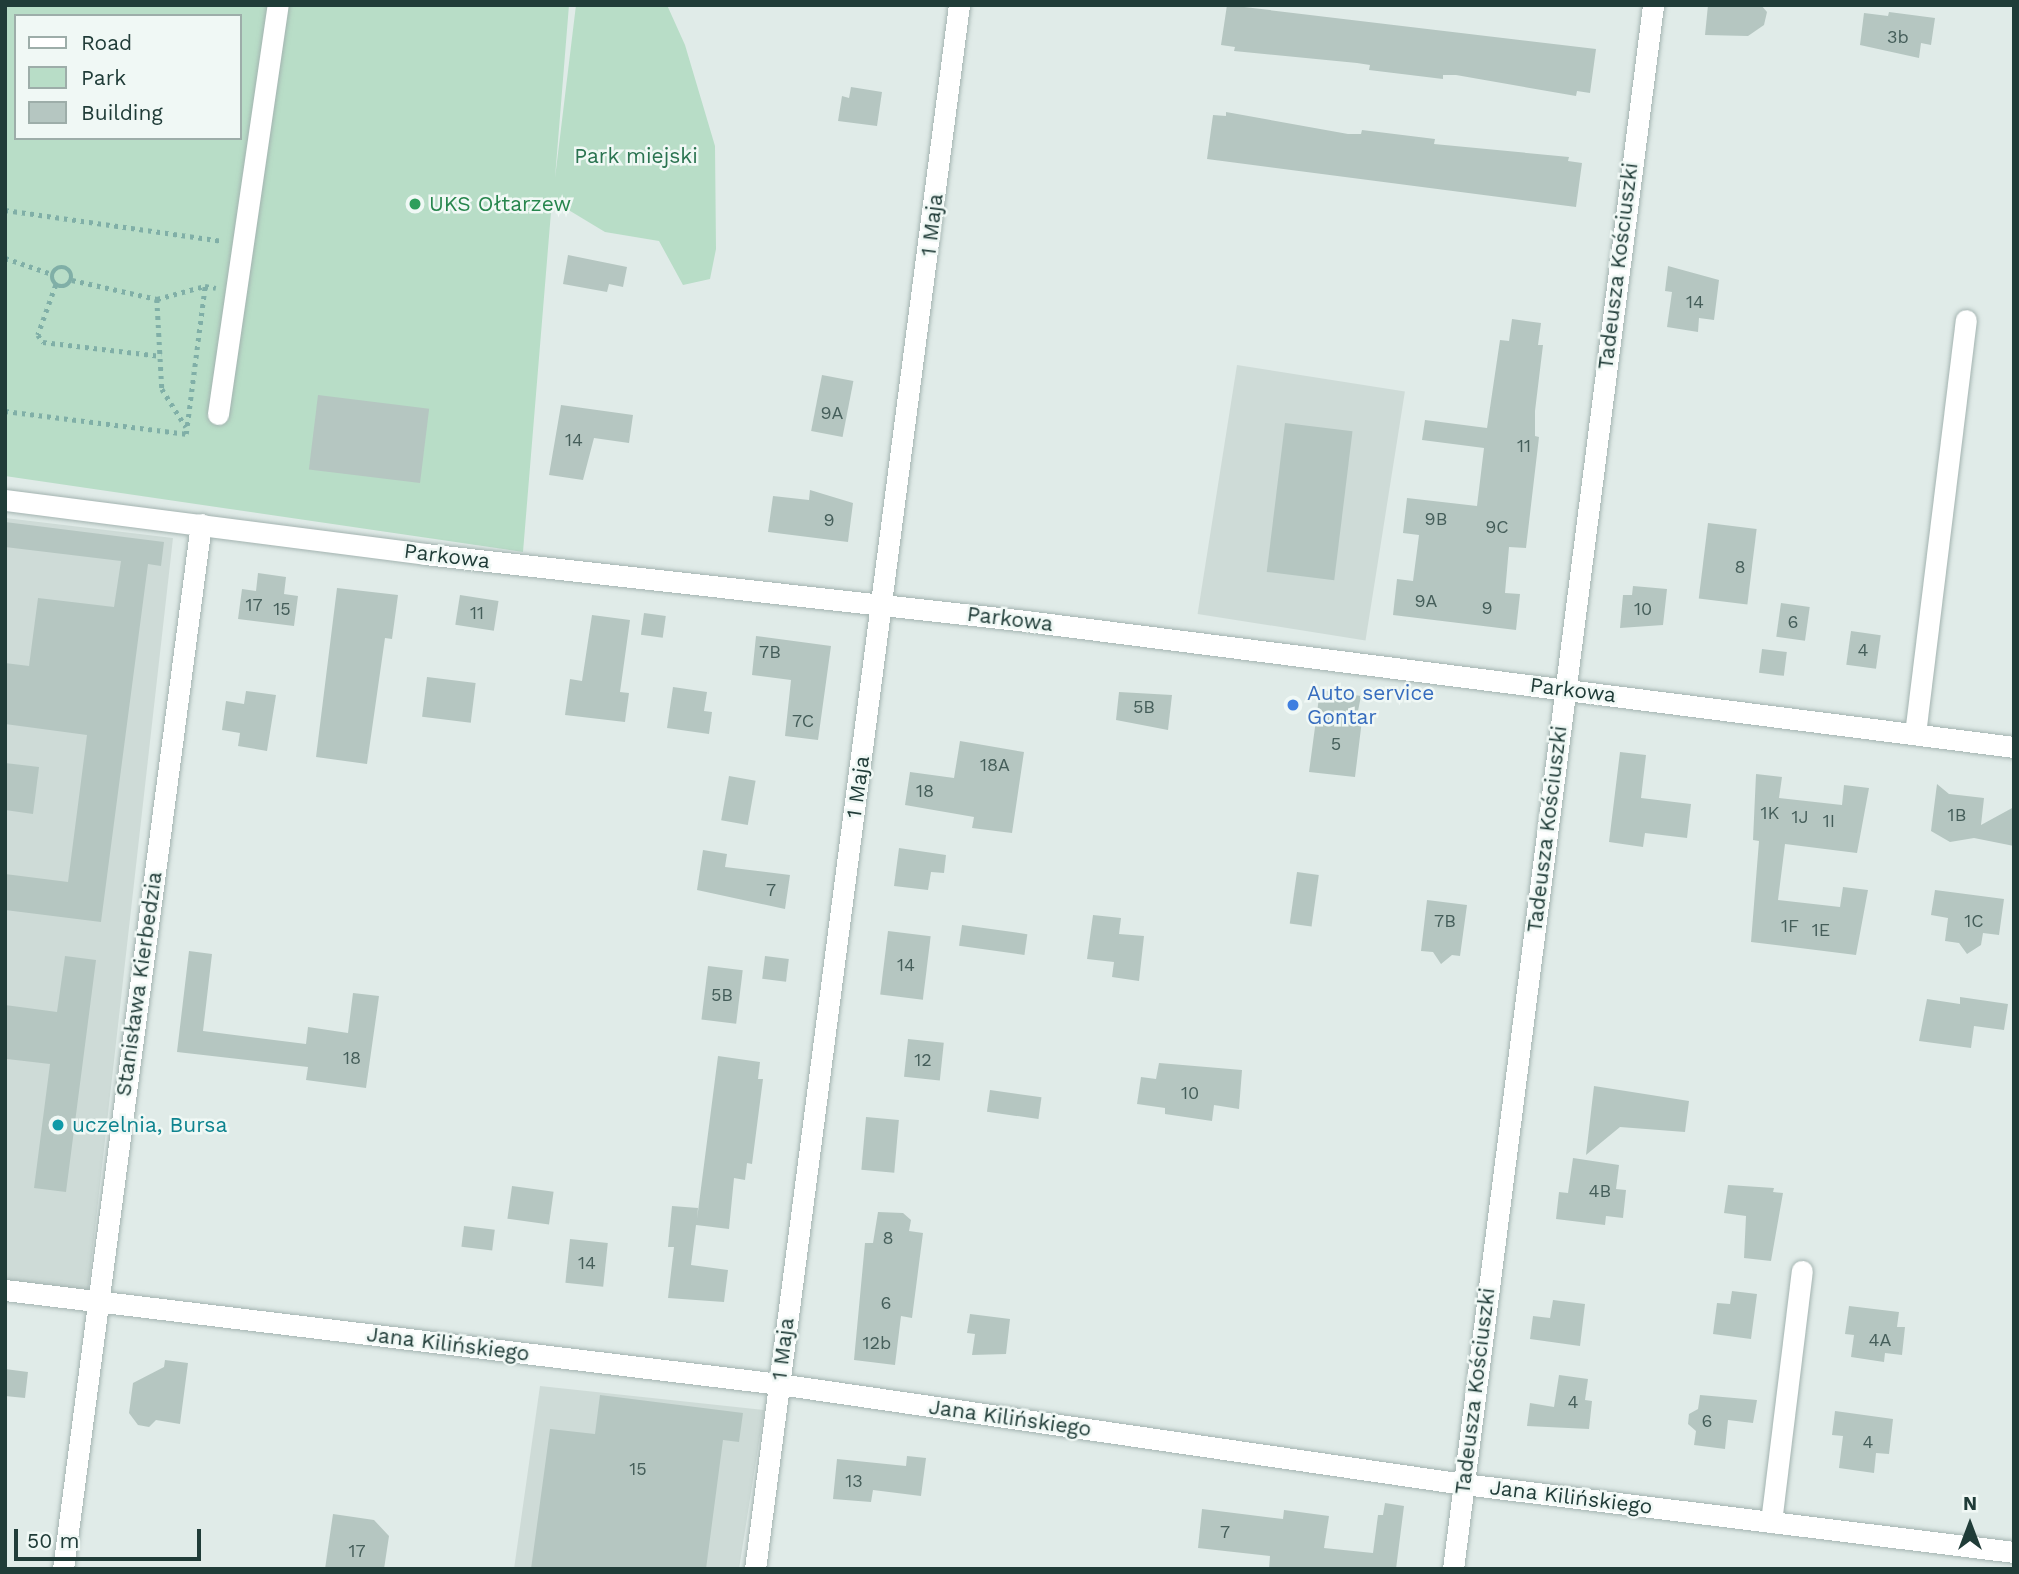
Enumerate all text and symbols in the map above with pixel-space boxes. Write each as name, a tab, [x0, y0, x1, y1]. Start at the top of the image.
legend	[14, 14, 242, 140]
house number: 3b	[1887, 26, 1909, 48]
text: Road	[81, 30, 132, 55]
text: Park	[81, 65, 126, 90]
text: Building	[81, 100, 163, 125]
park label: Park miejski	[574, 143, 698, 169]
street label: Tadeusza Kościuszki	[1593, 161, 1643, 371]
place label: UKS Ołtarzew	[429, 191, 571, 217]
street label: 1 Maja	[916, 192, 948, 258]
marker: UKS Ołtarzew	[407, 196, 423, 212]
house number: 14	[1686, 291, 1704, 313]
house number: 9A	[821, 402, 843, 424]
house number: 14	[565, 429, 583, 451]
house number: 11	[1517, 435, 1531, 457]
house number: 9B	[1425, 508, 1447, 530]
house number: 9	[823, 509, 835, 531]
house number: 9C	[1485, 516, 1509, 538]
street label: Parkowa	[403, 538, 491, 574]
house number: 8	[1734, 556, 1746, 578]
house number: 9A	[1415, 590, 1437, 612]
house number: 17	[245, 594, 263, 616]
house number: 9	[1481, 597, 1493, 619]
house number: 15	[273, 598, 291, 620]
house number: 10	[1634, 598, 1652, 620]
street label: Parkowa	[966, 601, 1054, 637]
house number: 11	[470, 602, 484, 624]
house number: 6	[1788, 611, 1798, 633]
house number: 4	[1858, 639, 1868, 661]
house number: 7B	[759, 641, 781, 663]
street label: Parkowa	[1529, 672, 1617, 708]
place label: Auto service Gontar	[1307, 680, 1434, 730]
house number: 5B	[1133, 696, 1155, 718]
marker: Auto service Gontar	[1285, 697, 1301, 713]
house number: 7C	[792, 710, 814, 732]
street label: Tadeusza Kościuszki	[1522, 724, 1572, 934]
house number: 5	[1331, 733, 1341, 755]
street label: 1 Maja	[841, 754, 875, 820]
house number: 18A	[980, 754, 1010, 776]
house number: 18	[916, 780, 934, 802]
house number: 1K	[1761, 802, 1779, 824]
house number: 1B	[1948, 804, 1966, 826]
house number: 1J	[1791, 806, 1809, 828]
house number: 1I	[1823, 810, 1835, 832]
street label: Stanisława Kierbedzia	[111, 870, 167, 1098]
house number: 7	[766, 879, 776, 901]
house number: 7B	[1434, 910, 1456, 932]
house number: 1C	[1964, 910, 1984, 932]
house number: 1F	[1781, 915, 1799, 937]
house number: 1E	[1812, 919, 1830, 941]
house number: 14	[897, 954, 915, 976]
house number: 5B	[711, 984, 733, 1006]
house number: 18	[343, 1047, 361, 1069]
house number: 12	[914, 1049, 932, 1071]
house number: 10	[1181, 1082, 1199, 1104]
place label: uczelnia, Bursa	[72, 1112, 227, 1138]
marker: uczelnia, Bursa	[50, 1117, 66, 1133]
house number: 4B	[1589, 1180, 1611, 1202]
house number: 8	[882, 1227, 894, 1249]
house number: 14	[578, 1252, 596, 1274]
street label: Tadeusza Kościuszki	[1450, 1286, 1500, 1496]
house number: 6	[881, 1292, 891, 1314]
street label: 1 Maja	[767, 1316, 799, 1382]
street label: Jana Kilińskiego	[365, 1321, 531, 1367]
house number: 4A	[1869, 1329, 1891, 1351]
house number: 12b	[863, 1332, 891, 1354]
house number: 4	[1568, 1391, 1578, 1413]
street label: Jana Kilińskiego	[927, 1394, 1093, 1442]
house number: 6	[1702, 1410, 1712, 1432]
house number: 4	[1863, 1431, 1873, 1453]
house number: 15	[629, 1458, 647, 1480]
house number: 13	[845, 1470, 863, 1492]
street label: Jana Kilińskiego	[1488, 1474, 1654, 1520]
north arrow	[1935, 1490, 2005, 1560]
text: N	[1963, 1492, 1977, 1515]
scale bar	[18, 1514, 205, 1558]
house number: 7	[1220, 1521, 1230, 1543]
text: 50 m	[27, 1528, 79, 1553]
house number: 17	[348, 1540, 366, 1562]

